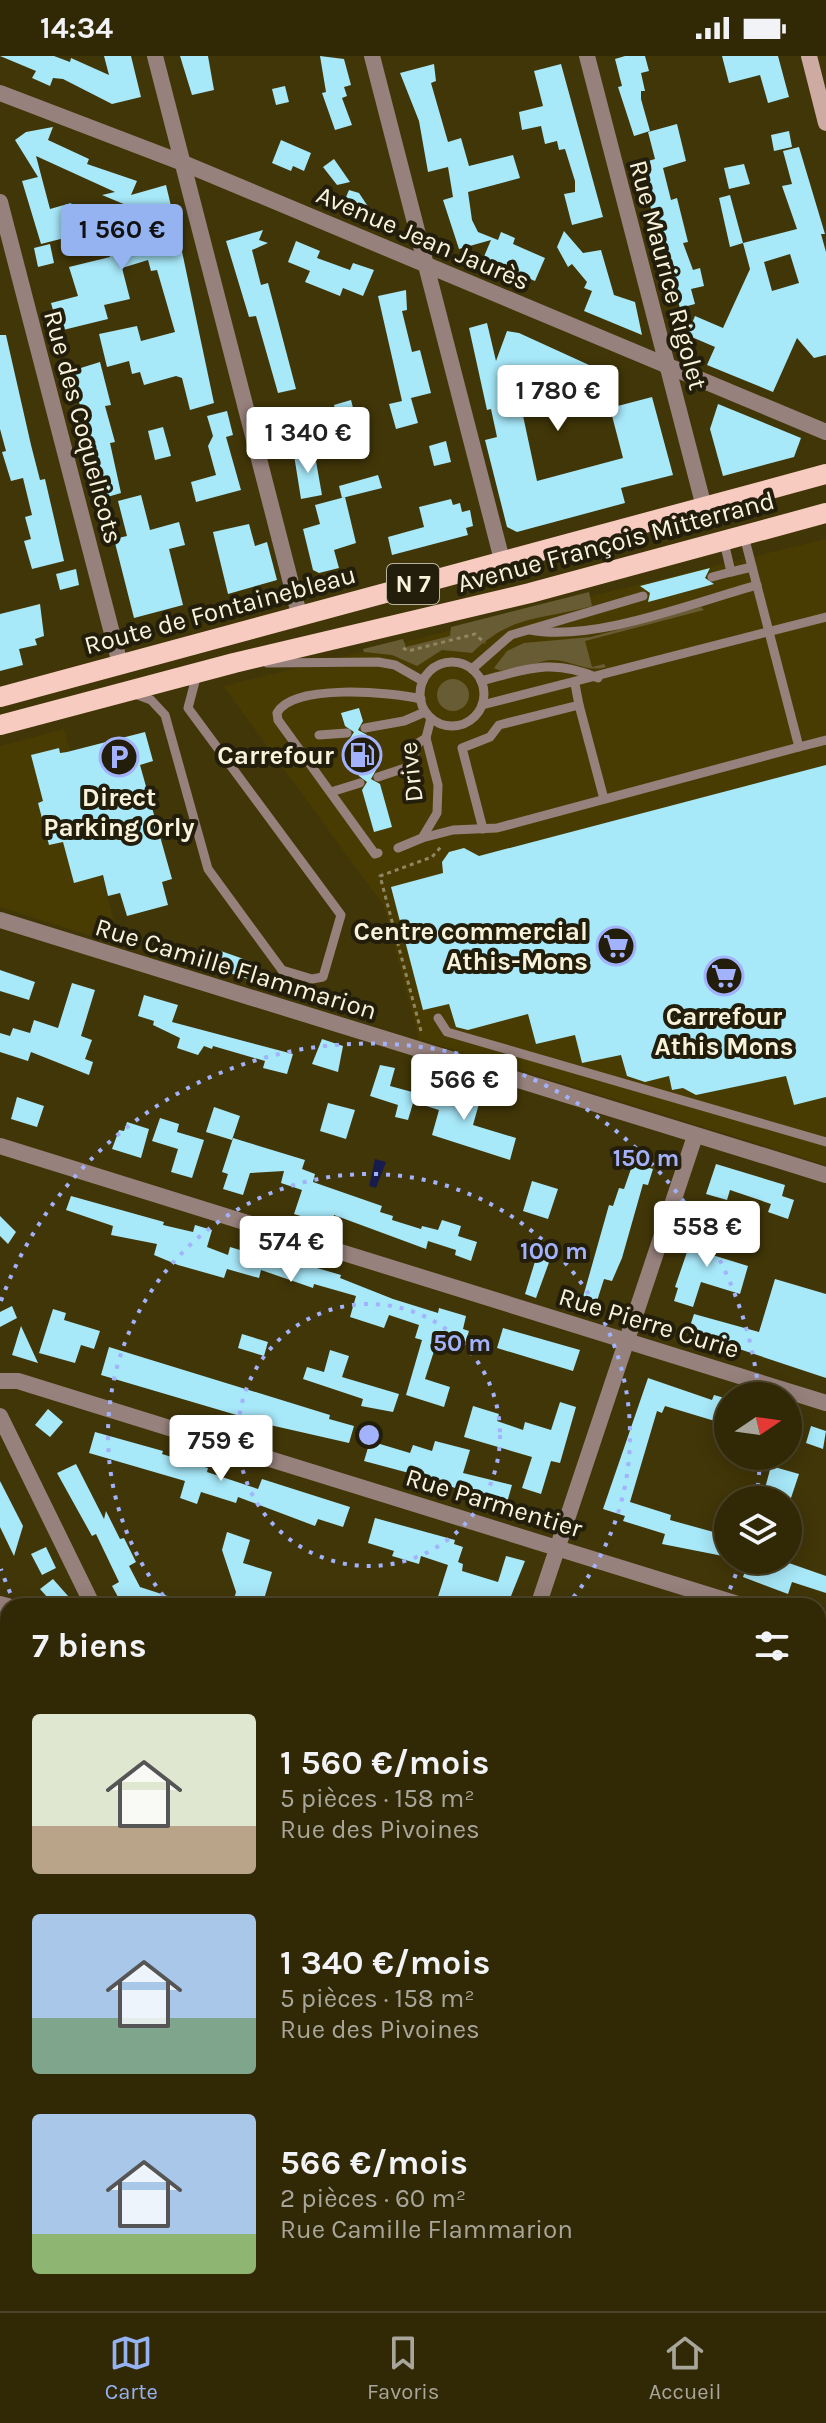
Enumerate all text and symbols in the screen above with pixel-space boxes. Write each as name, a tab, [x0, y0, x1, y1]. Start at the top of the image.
text: 14:34	[40, 10, 113, 46]
street label: Rue Maurice Rigolet	[622, 157, 714, 393]
street label: Avenue Jean Jaurès	[312, 179, 534, 297]
pin: 1 560 €	[48, 204, 196, 272]
text: 1 560 €	[79, 214, 165, 245]
street label: Rue des Coquelicots	[37, 307, 129, 547]
pin: 1 780 €	[484, 365, 632, 433]
text: 1 780 €	[515, 375, 601, 406]
pin: 1 340 €	[234, 407, 382, 475]
text: 1 340 €	[265, 417, 351, 448]
street label: Avenue François Mitterrand	[454, 485, 778, 599]
street label: Route de Fontainebleau	[81, 559, 359, 661]
road number: N 7	[387, 564, 439, 604]
fuel station icon: Carrefour	[341, 734, 383, 776]
parking icon: Direct Parking Orly	[98, 736, 140, 778]
place label: Carrefour	[217, 740, 335, 771]
street label: Drive	[392, 740, 430, 804]
place label: Direct Parking Orly	[43, 782, 195, 843]
street label: Rue Camille Flammarion	[91, 911, 381, 1027]
place label: Centre commercial Athis-Mons	[353, 916, 588, 977]
supermarket icon: Centre commercial Athis-Mons	[595, 925, 637, 967]
supermarket icon: Carrefour Athis Mons	[703, 955, 745, 997]
place label: Carrefour Athis Mons	[655, 1001, 793, 1062]
pin: 566 €	[408, 1054, 520, 1122]
text: 566 €	[429, 1064, 499, 1095]
text: 150 m	[613, 1144, 679, 1172]
pin: 558 €	[651, 1201, 763, 1269]
text: 558 €	[672, 1211, 742, 1242]
pin: 574 €	[235, 1216, 347, 1284]
text: 574 €	[258, 1226, 324, 1257]
text: 100 m	[520, 1237, 588, 1265]
street label: Rue Pierre Curie	[555, 1281, 743, 1365]
text: 50 m	[433, 1329, 491, 1357]
north arrow	[714, 1382, 802, 1470]
map controls	[714, 1382, 802, 1574]
pin: 759 €	[165, 1415, 277, 1483]
centre of rings	[355, 1421, 383, 1449]
text: 759 €	[188, 1425, 254, 1456]
street label: Rue Parmentier	[402, 1461, 587, 1545]
button: layers	[714, 1486, 802, 1574]
icon: filters	[750, 1624, 794, 1668]
text: 7 biens	[32, 1626, 147, 1666]
text: 1 560 €/mois	[280, 1743, 489, 1783]
icon: home	[96, 1746, 192, 1842]
text: 5 pièces · 158 m²	[280, 1783, 475, 1814]
text: Rue des Pivoines	[280, 1814, 480, 1845]
text: 1 340 €/mois	[280, 1943, 490, 1983]
icon: home	[96, 1946, 192, 2042]
text: 5 pièces · 158 m²	[280, 1983, 475, 2014]
text: Rue des Pivoines	[280, 2014, 480, 2045]
text: 566 €/mois	[280, 2143, 468, 2183]
icon: home	[96, 2146, 192, 2242]
text: 2 pièces · 60 m²	[280, 2183, 466, 2214]
text: Rue Camille Flammarion	[280, 2214, 573, 2245]
tab: Carte	[105, 2331, 158, 2405]
tab: Favoris	[367, 2331, 439, 2405]
tab: Accueil	[649, 2331, 721, 2405]

